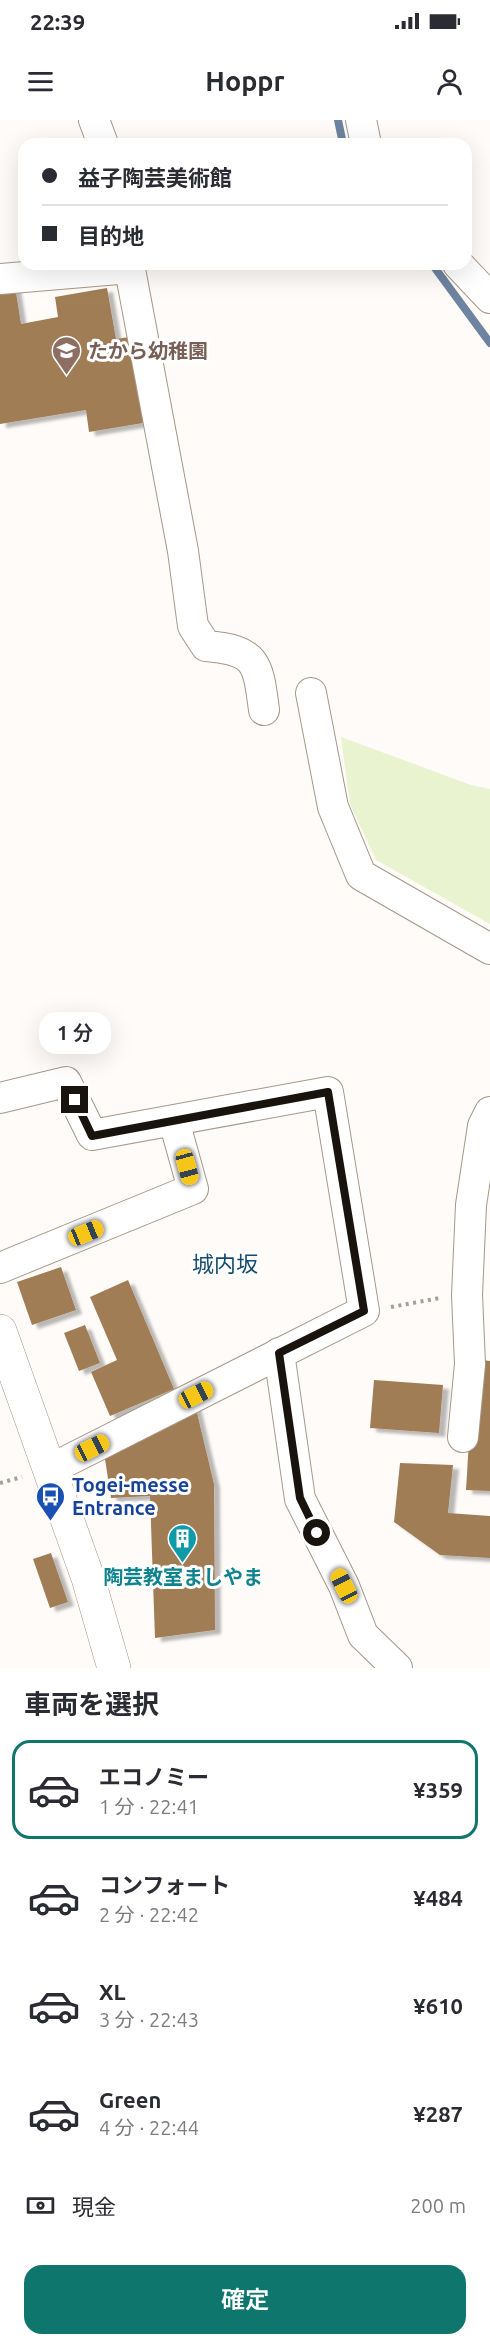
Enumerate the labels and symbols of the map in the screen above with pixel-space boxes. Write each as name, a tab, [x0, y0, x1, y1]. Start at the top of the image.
school or university icon: たから幼稚園	[51, 334, 83, 376]
place label: たから幼稚園	[88, 339, 208, 362]
callout: 1 分	[39, 1013, 111, 1055]
route end	[61, 1086, 88, 1113]
car	[174, 1147, 200, 1187]
car	[66, 1218, 106, 1248]
district label: 城内坂	[192, 1251, 258, 1276]
car	[176, 1379, 216, 1411]
car	[72, 1432, 112, 1464]
place label: Togei-messe Entrance	[72, 1473, 189, 1519]
bus stop icon: Togei-messe Entrance	[35, 1480, 67, 1522]
route start	[303, 1519, 330, 1546]
building icon: 陶芸教室ましやま	[167, 1522, 199, 1564]
place label: 陶芸教室ましやま	[103, 1565, 263, 1588]
car	[328, 1566, 360, 1606]

